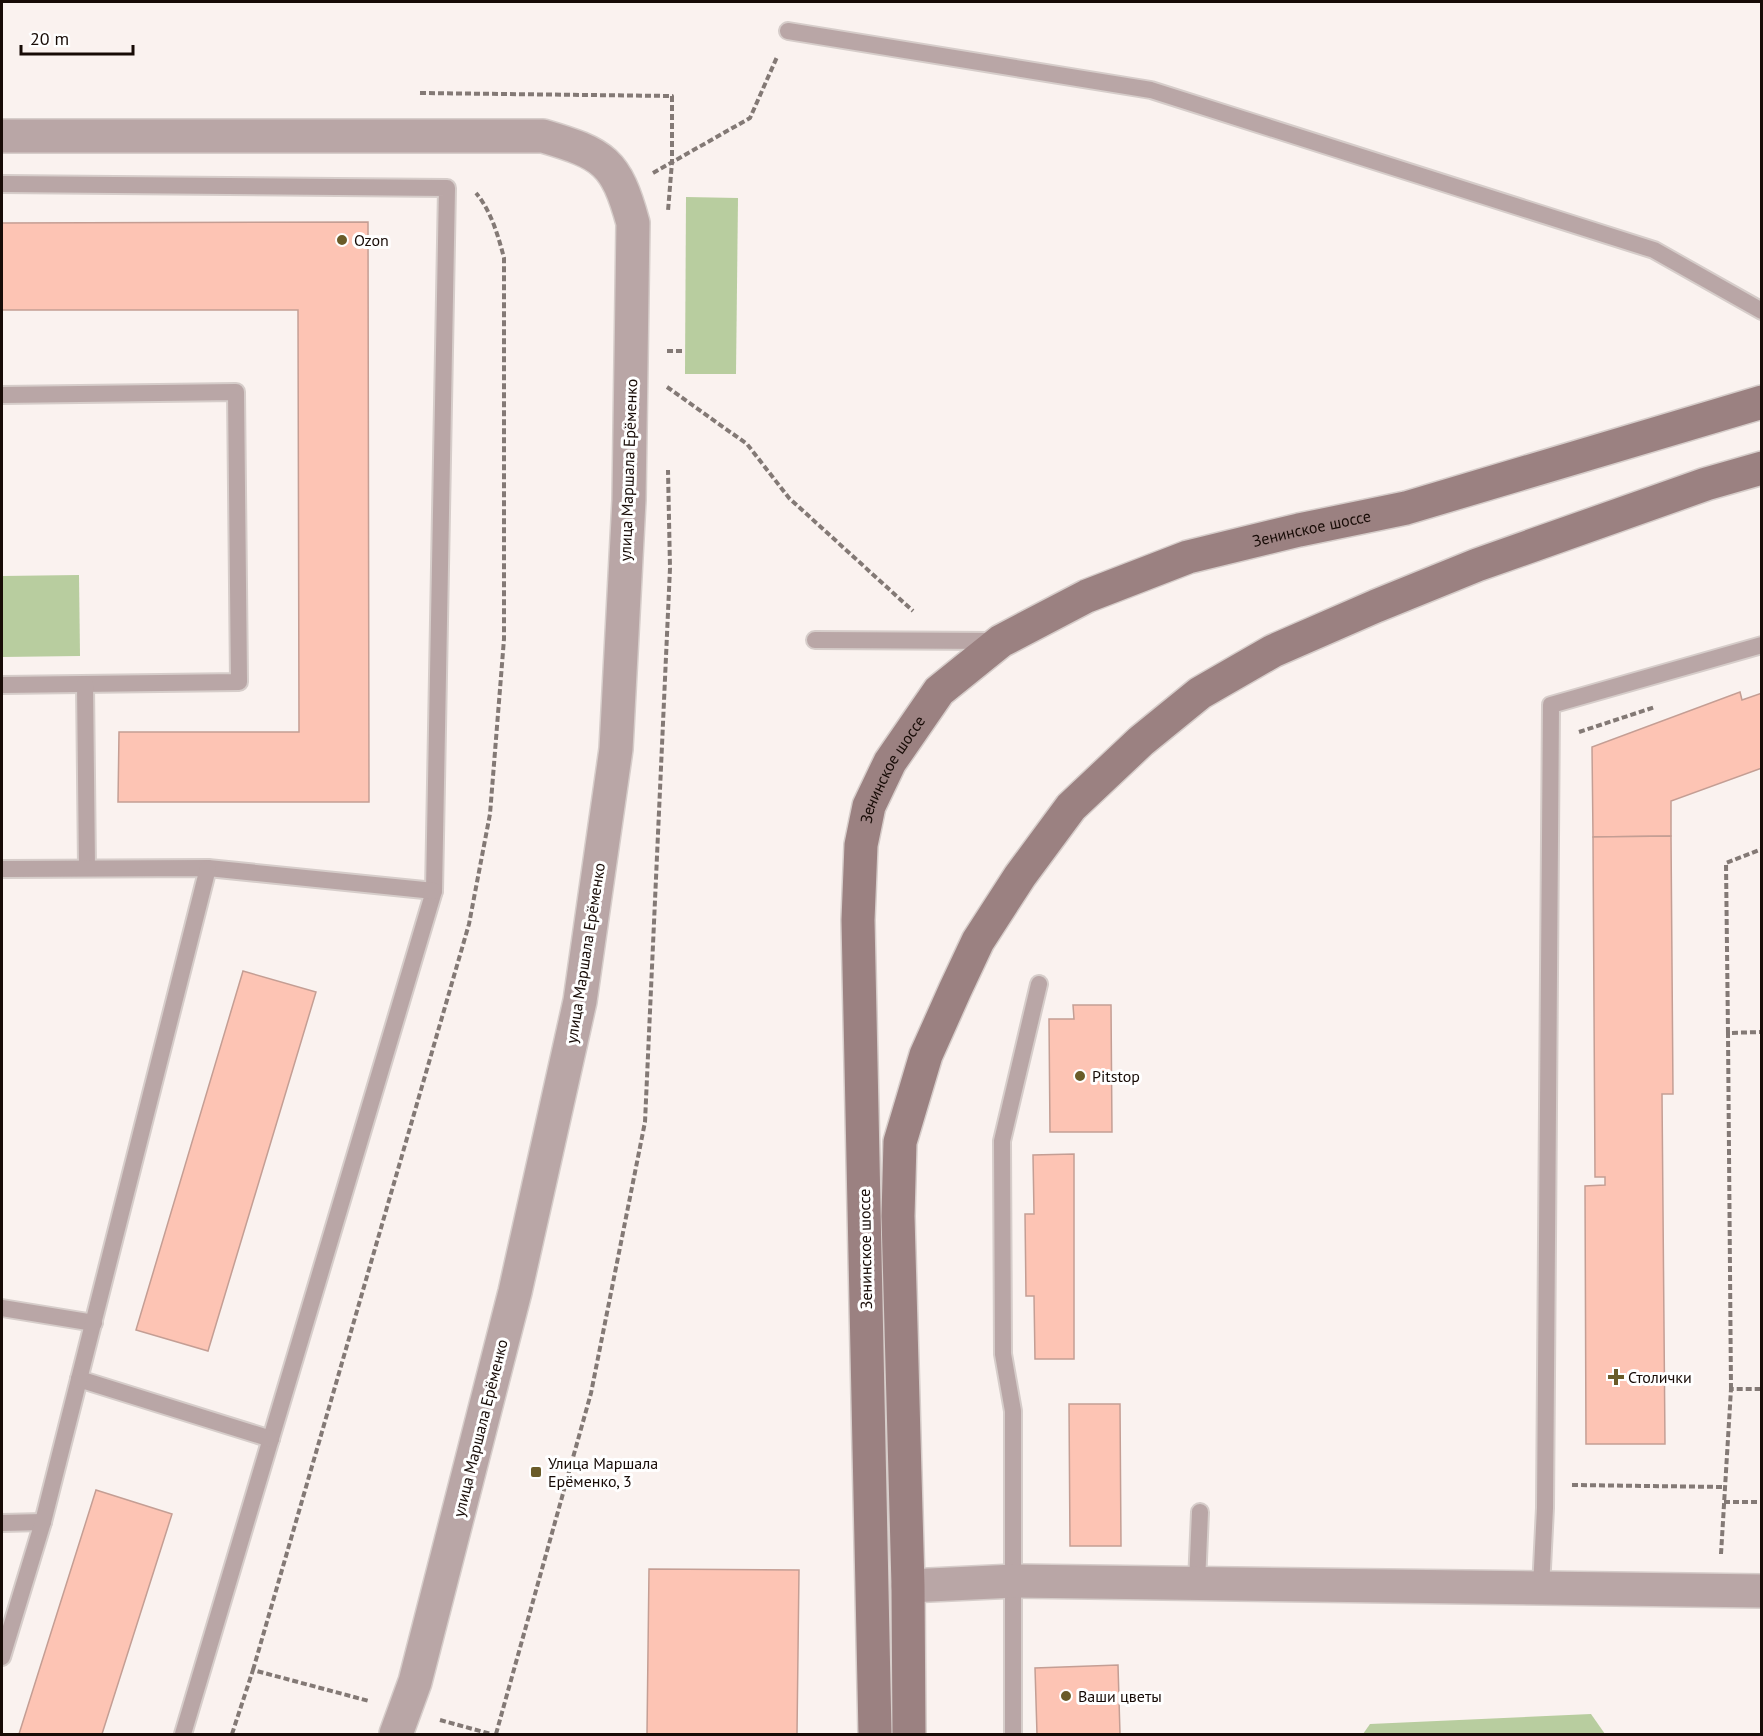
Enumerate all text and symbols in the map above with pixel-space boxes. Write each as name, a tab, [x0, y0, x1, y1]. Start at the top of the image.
scale bar	[21, 18, 134, 56]
text: 20 m	[30, 27, 69, 50]
place label: Ozon	[354, 230, 389, 250]
marker: Ozon	[335, 233, 349, 247]
street label: улица Маршала Ерёменко	[615, 378, 641, 562]
street label: Зенинское шоссе	[1250, 505, 1373, 551]
street label: Зенинское шоссе	[856, 711, 929, 825]
street label: улица Маршала Ерёменко	[561, 861, 609, 1045]
place label: Pitstop	[1092, 1066, 1140, 1086]
marker: Pitstop	[1073, 1069, 1087, 1083]
street label: Зенинское шоссе	[854, 1189, 876, 1309]
street label: улица Маршала Ерёменко	[448, 1337, 512, 1519]
place label: Столички	[1628, 1367, 1692, 1387]
marker: Столички	[1609, 1370, 1623, 1384]
place label: Улица Маршала Ерёменко, 3	[548, 1453, 658, 1491]
marker: Улица Маршала Ерёменко, 3	[529, 1465, 543, 1479]
place label: Ваши цветы	[1078, 1686, 1162, 1706]
marker: Ваши цветы	[1059, 1689, 1073, 1703]

